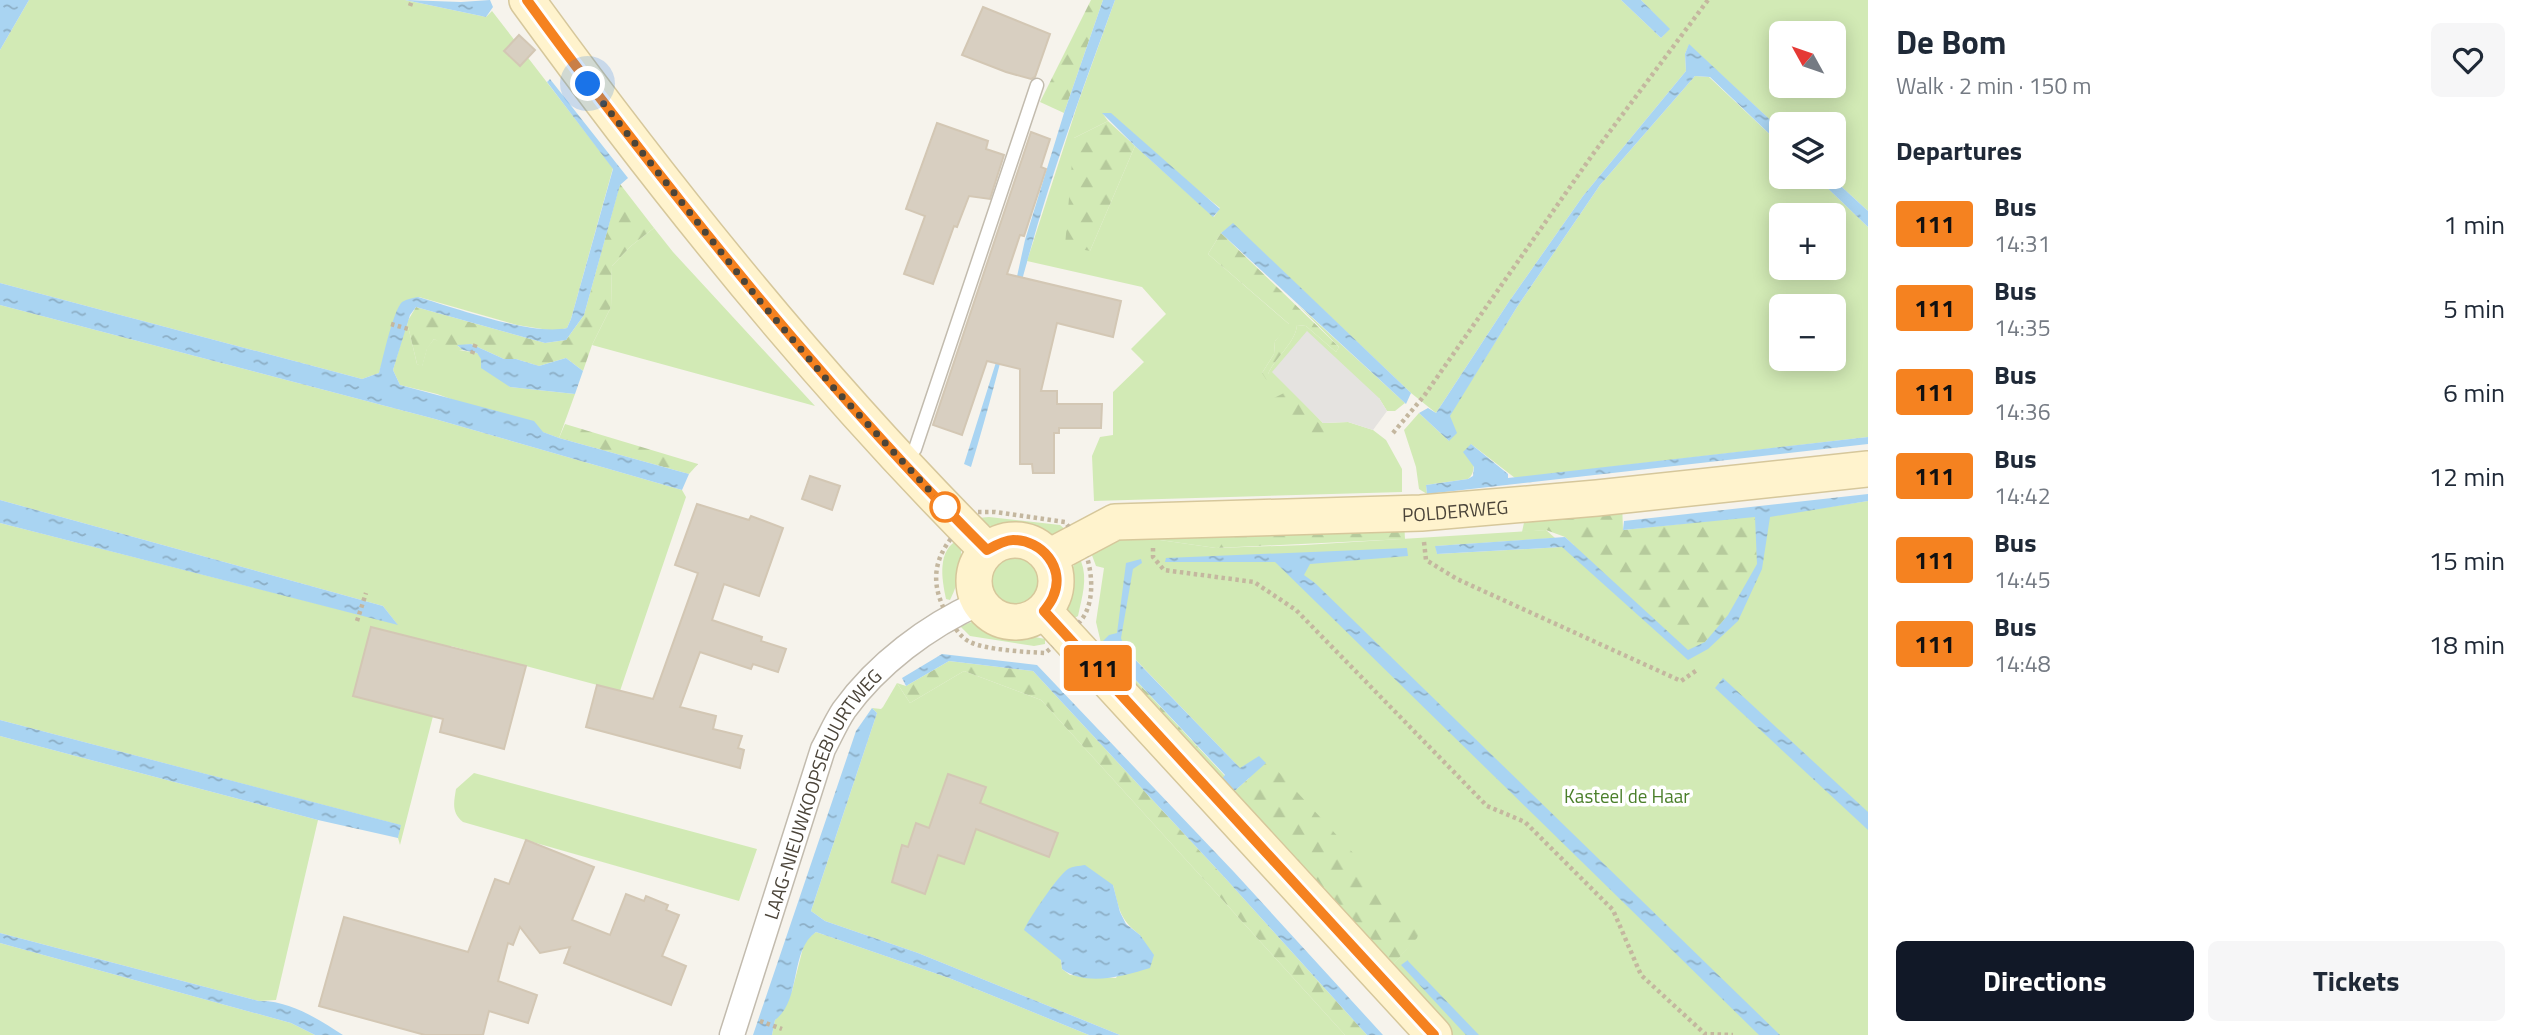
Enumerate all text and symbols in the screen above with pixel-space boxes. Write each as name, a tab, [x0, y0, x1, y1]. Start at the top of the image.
text: De Bom	[1896, 17, 2006, 67]
north arrow	[1769, 21, 1846, 98]
map controls	[1769, 21, 1846, 371]
button: heart	[2431, 23, 2505, 97]
your location	[570, 66, 605, 101]
text: Walk · 2 min · 150 m	[1896, 68, 2092, 103]
button: layers	[1769, 112, 1846, 189]
text: Departures	[1896, 131, 2022, 170]
text: Bus	[1994, 187, 2036, 226]
button: +	[1769, 203, 1846, 280]
text: 1 min	[2443, 205, 2505, 244]
text: 111	[1914, 206, 1955, 242]
text: 14:31	[1994, 226, 2051, 261]
text: Bus	[1994, 271, 2036, 310]
text: 5 min	[2443, 289, 2505, 328]
text: 111	[1914, 290, 1955, 326]
button: −	[1769, 294, 1846, 371]
text: 14:35	[1994, 310, 2051, 345]
text: Bus	[1994, 355, 2036, 394]
text: 6 min	[2443, 373, 2505, 412]
text: 111	[1914, 374, 1955, 410]
text: 14:36	[1994, 394, 2051, 429]
text: Bus	[1994, 439, 2036, 478]
text: 12 min	[2429, 457, 2505, 496]
text: 111	[1914, 458, 1955, 494]
text: 14:42	[1994, 478, 2051, 513]
street label: POLDERWEG	[1402, 491, 1509, 528]
unlabelled marker	[930, 492, 960, 522]
text: Bus	[1994, 523, 2036, 562]
text: 15 min	[2429, 541, 2505, 580]
text: 111	[1914, 542, 1955, 578]
text: 14:45	[1994, 562, 2051, 597]
text: Bus	[1994, 607, 2036, 646]
text: 18 min	[2429, 625, 2505, 664]
text: 111	[1914, 626, 1955, 662]
line badge: 111	[1058, 645, 1138, 691]
text: 14:48	[1994, 646, 2051, 681]
text: 111	[1078, 650, 1118, 686]
street label: LAAG-NIEUWKOOPSEBUURTWEG	[755, 661, 888, 923]
park label: Kasteel de Haar	[1564, 781, 1690, 810]
button: Directions	[1896, 941, 2194, 1021]
button: Tickets	[2208, 941, 2505, 1021]

